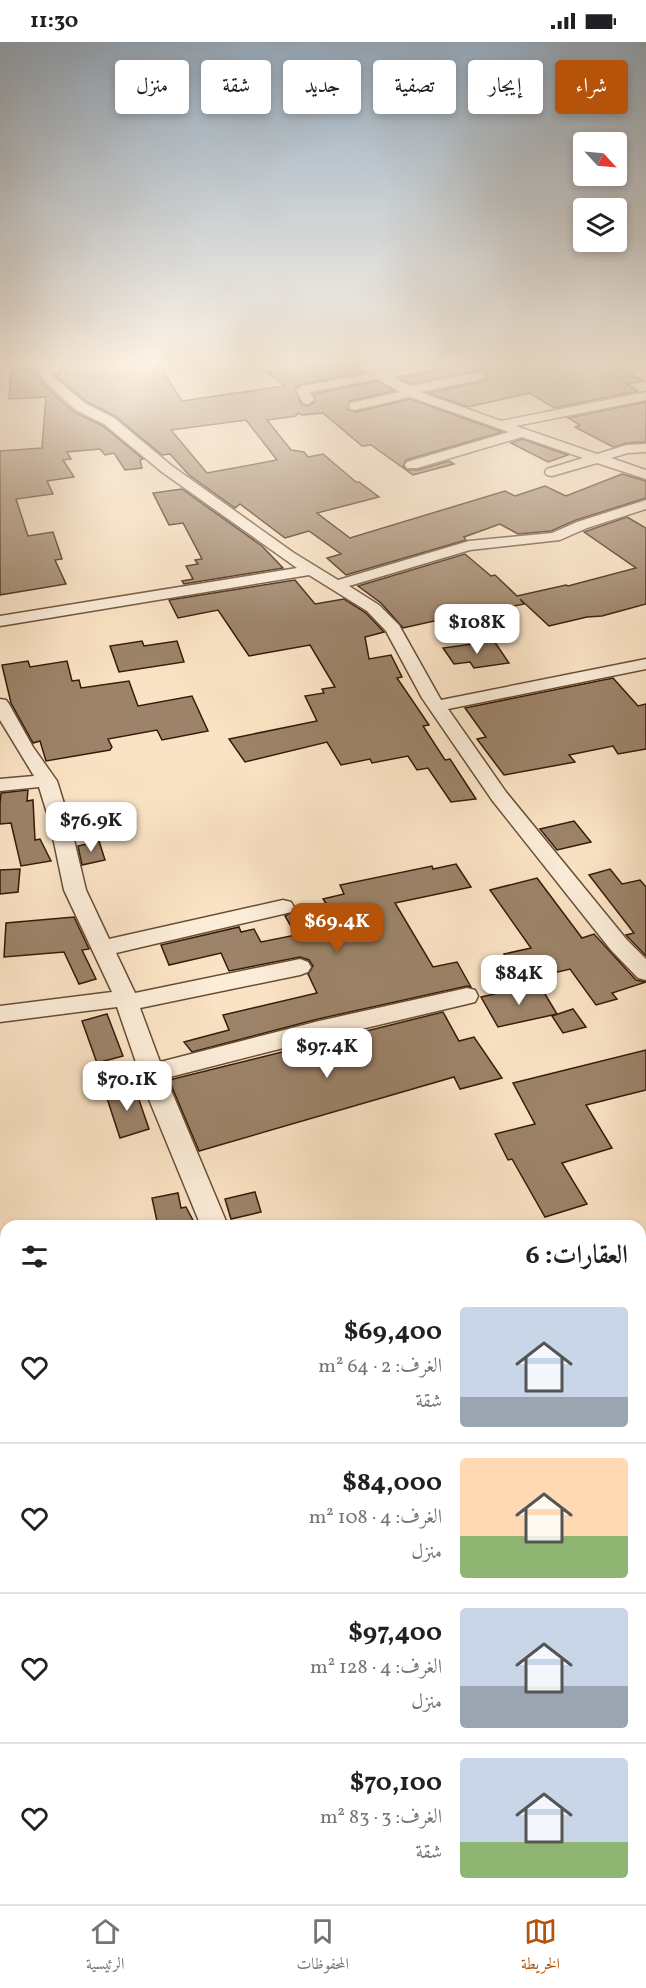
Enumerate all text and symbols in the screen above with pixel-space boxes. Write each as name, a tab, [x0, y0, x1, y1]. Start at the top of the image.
text: 11:30	[30, 6, 78, 37]
chip: منزل	[115, 60, 189, 114]
chip: شقة	[201, 60, 271, 114]
chip: جديد	[283, 60, 361, 114]
chip: تصفية	[373, 60, 456, 114]
chip: إيجار	[468, 60, 543, 114]
chip: شراء	[555, 60, 628, 114]
north arrow	[573, 132, 627, 186]
map controls	[573, 132, 627, 252]
button: layers	[573, 198, 627, 252]
pin: $108K	[435, 604, 519, 655]
text: $108K	[449, 609, 505, 637]
pin: $76.9K	[42, 802, 140, 853]
text: $76.9K	[60, 807, 122, 835]
pin: $69.4K	[288, 903, 386, 954]
text: $69.4K	[304, 908, 370, 936]
pin: $84K	[483, 955, 555, 1006]
text: $84K	[495, 960, 543, 988]
pin: $97.4K	[278, 1028, 376, 1079]
text: $97.4K	[296, 1033, 358, 1061]
pin: $70.1K	[78, 1061, 176, 1112]
text: $70.1K	[97, 1066, 157, 1094]
text: العقارات: 6	[526, 1238, 628, 1274]
icon: filters	[18, 1240, 51, 1273]
text: $69,400	[344, 1314, 442, 1350]
icon: home	[508, 1331, 580, 1403]
icon: heart	[18, 1351, 51, 1384]
text: الغرف: 2 · 64 m²	[318, 1353, 442, 1381]
text: شقة	[416, 1388, 442, 1416]
text: $84,000	[342, 1465, 442, 1501]
icon: home	[508, 1482, 580, 1554]
icon: heart	[18, 1502, 51, 1535]
text: الغرف: 4 · 108 m²	[309, 1504, 442, 1532]
text: منزل	[411, 1539, 442, 1567]
text: $97,400	[348, 1615, 442, 1651]
icon: home	[508, 1632, 580, 1704]
icon: heart	[18, 1652, 51, 1685]
text: الغرف: 4 · 128 m²	[310, 1654, 442, 1682]
text: منزل	[411, 1689, 442, 1717]
text: $70,100	[350, 1765, 442, 1801]
icon: home	[508, 1782, 580, 1854]
icon: heart	[18, 1802, 51, 1835]
text: الغرف: 3 · 83 m²	[320, 1804, 442, 1832]
text: شقة	[416, 1839, 442, 1867]
tab: الرئيسية	[86, 1915, 124, 1979]
tab: المحفوظات	[296, 1915, 349, 1979]
tab: الخريطة	[521, 1915, 560, 1979]

